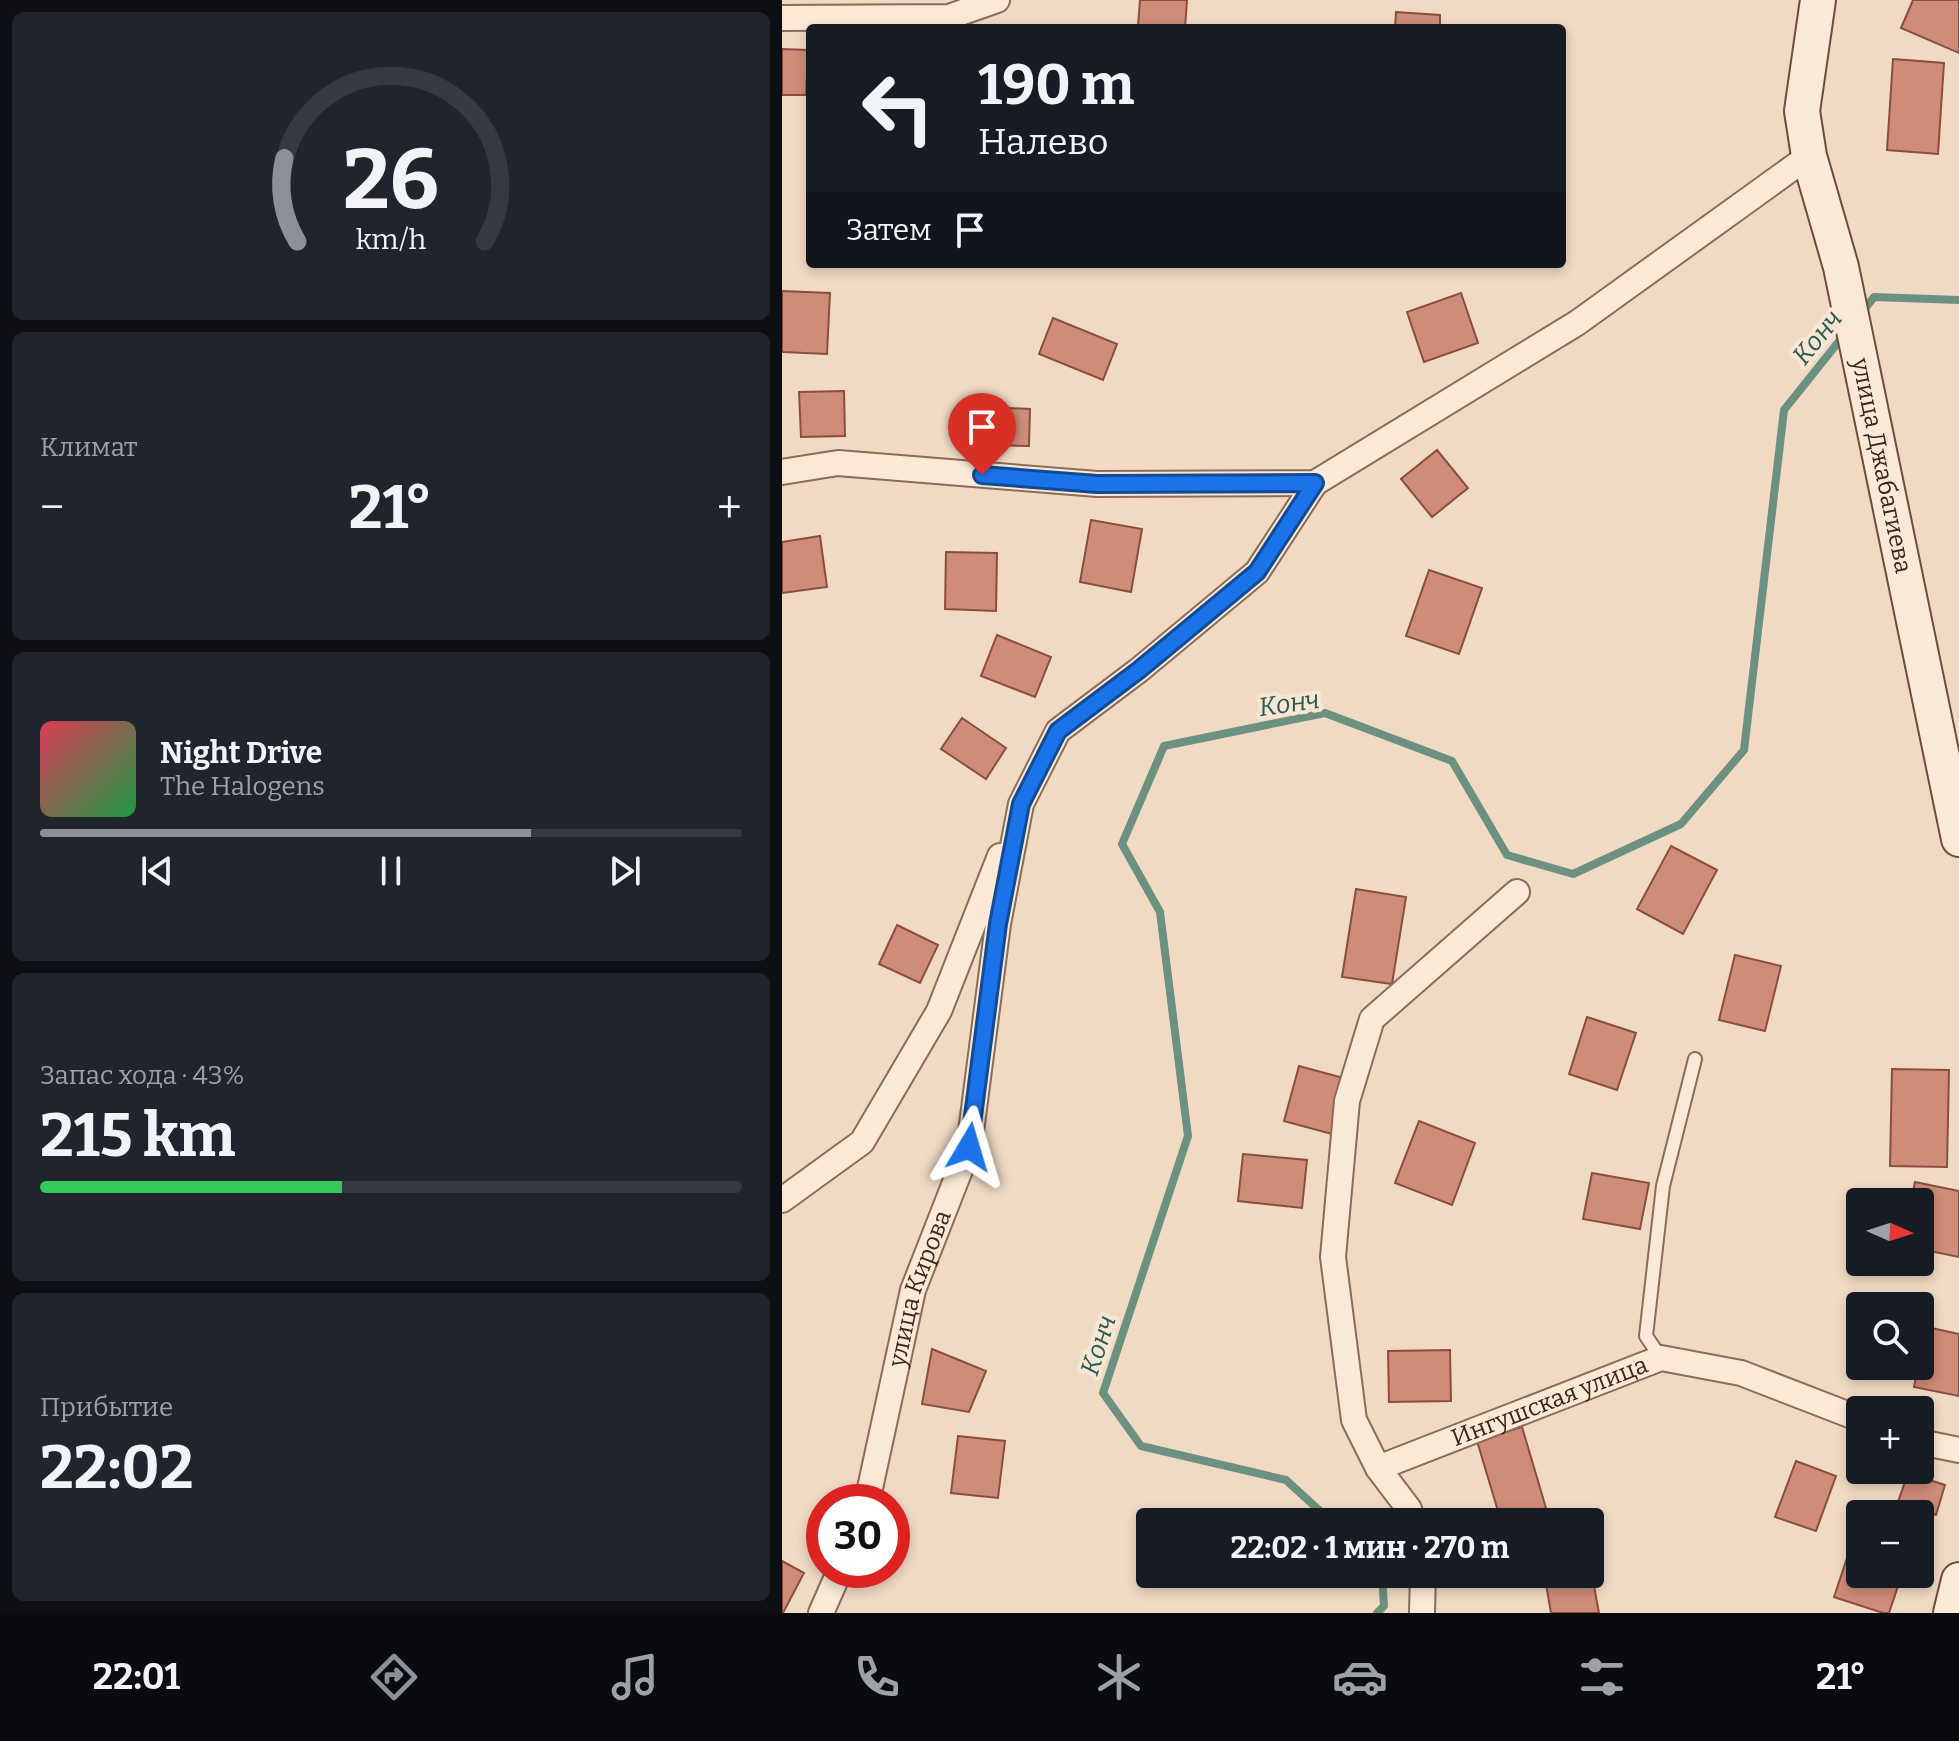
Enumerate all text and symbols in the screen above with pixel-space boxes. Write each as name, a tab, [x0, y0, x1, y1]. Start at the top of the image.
text: 190 m	[978, 52, 1134, 119]
icon: left	[846, 56, 950, 160]
text: Налево	[978, 120, 1109, 164]
text: 26	[343, 130, 439, 230]
icon: arrive	[948, 208, 992, 252]
text: Затем	[846, 212, 932, 248]
text: km/h	[356, 222, 427, 257]
water label: Конч	[1786, 304, 1849, 371]
street label: улица Джабагиева	[1846, 355, 1918, 576]
pin	[948, 393, 1016, 475]
icon: arrive	[960, 405, 1004, 449]
text: Климат	[40, 432, 137, 463]
text: 21°	[349, 472, 432, 544]
text: −	[40, 481, 64, 534]
text: +	[717, 481, 742, 534]
water label: Конч	[1257, 684, 1322, 723]
text: Night Drive	[160, 735, 322, 771]
text: The Halogens	[160, 771, 325, 802]
icon: previous	[135, 849, 179, 893]
icon: pause	[369, 849, 413, 893]
icon: next	[603, 849, 647, 893]
text: Запас хода · 43%	[40, 1060, 245, 1091]
text: 215 km	[40, 1100, 235, 1172]
position arrow	[927, 1105, 1011, 1189]
north arrow	[1846, 1188, 1934, 1276]
map controls	[1846, 1188, 1934, 1588]
street label: улица Кирова	[882, 1206, 957, 1371]
button: search	[1846, 1292, 1934, 1380]
water label: Конч	[1074, 1311, 1123, 1379]
street label: Ингушская улица	[1447, 1351, 1652, 1452]
text: Прибытие	[40, 1392, 173, 1423]
button: +	[1846, 1396, 1934, 1484]
text: 22:02	[40, 1432, 193, 1504]
speed limit sign: 30	[806, 1484, 910, 1588]
button: −	[1846, 1500, 1934, 1588]
text: 22:02 · 1 мин · 270 m	[1231, 1530, 1509, 1566]
icon: directions	[366, 1649, 422, 1705]
icon: music	[607, 1649, 663, 1705]
icon: phone	[849, 1649, 905, 1705]
icon: climate	[1091, 1649, 1147, 1705]
icon: car	[1332, 1649, 1388, 1705]
icon: filters	[1574, 1649, 1630, 1705]
text: 22:01	[93, 1655, 180, 1699]
text: 21°	[1816, 1655, 1866, 1699]

